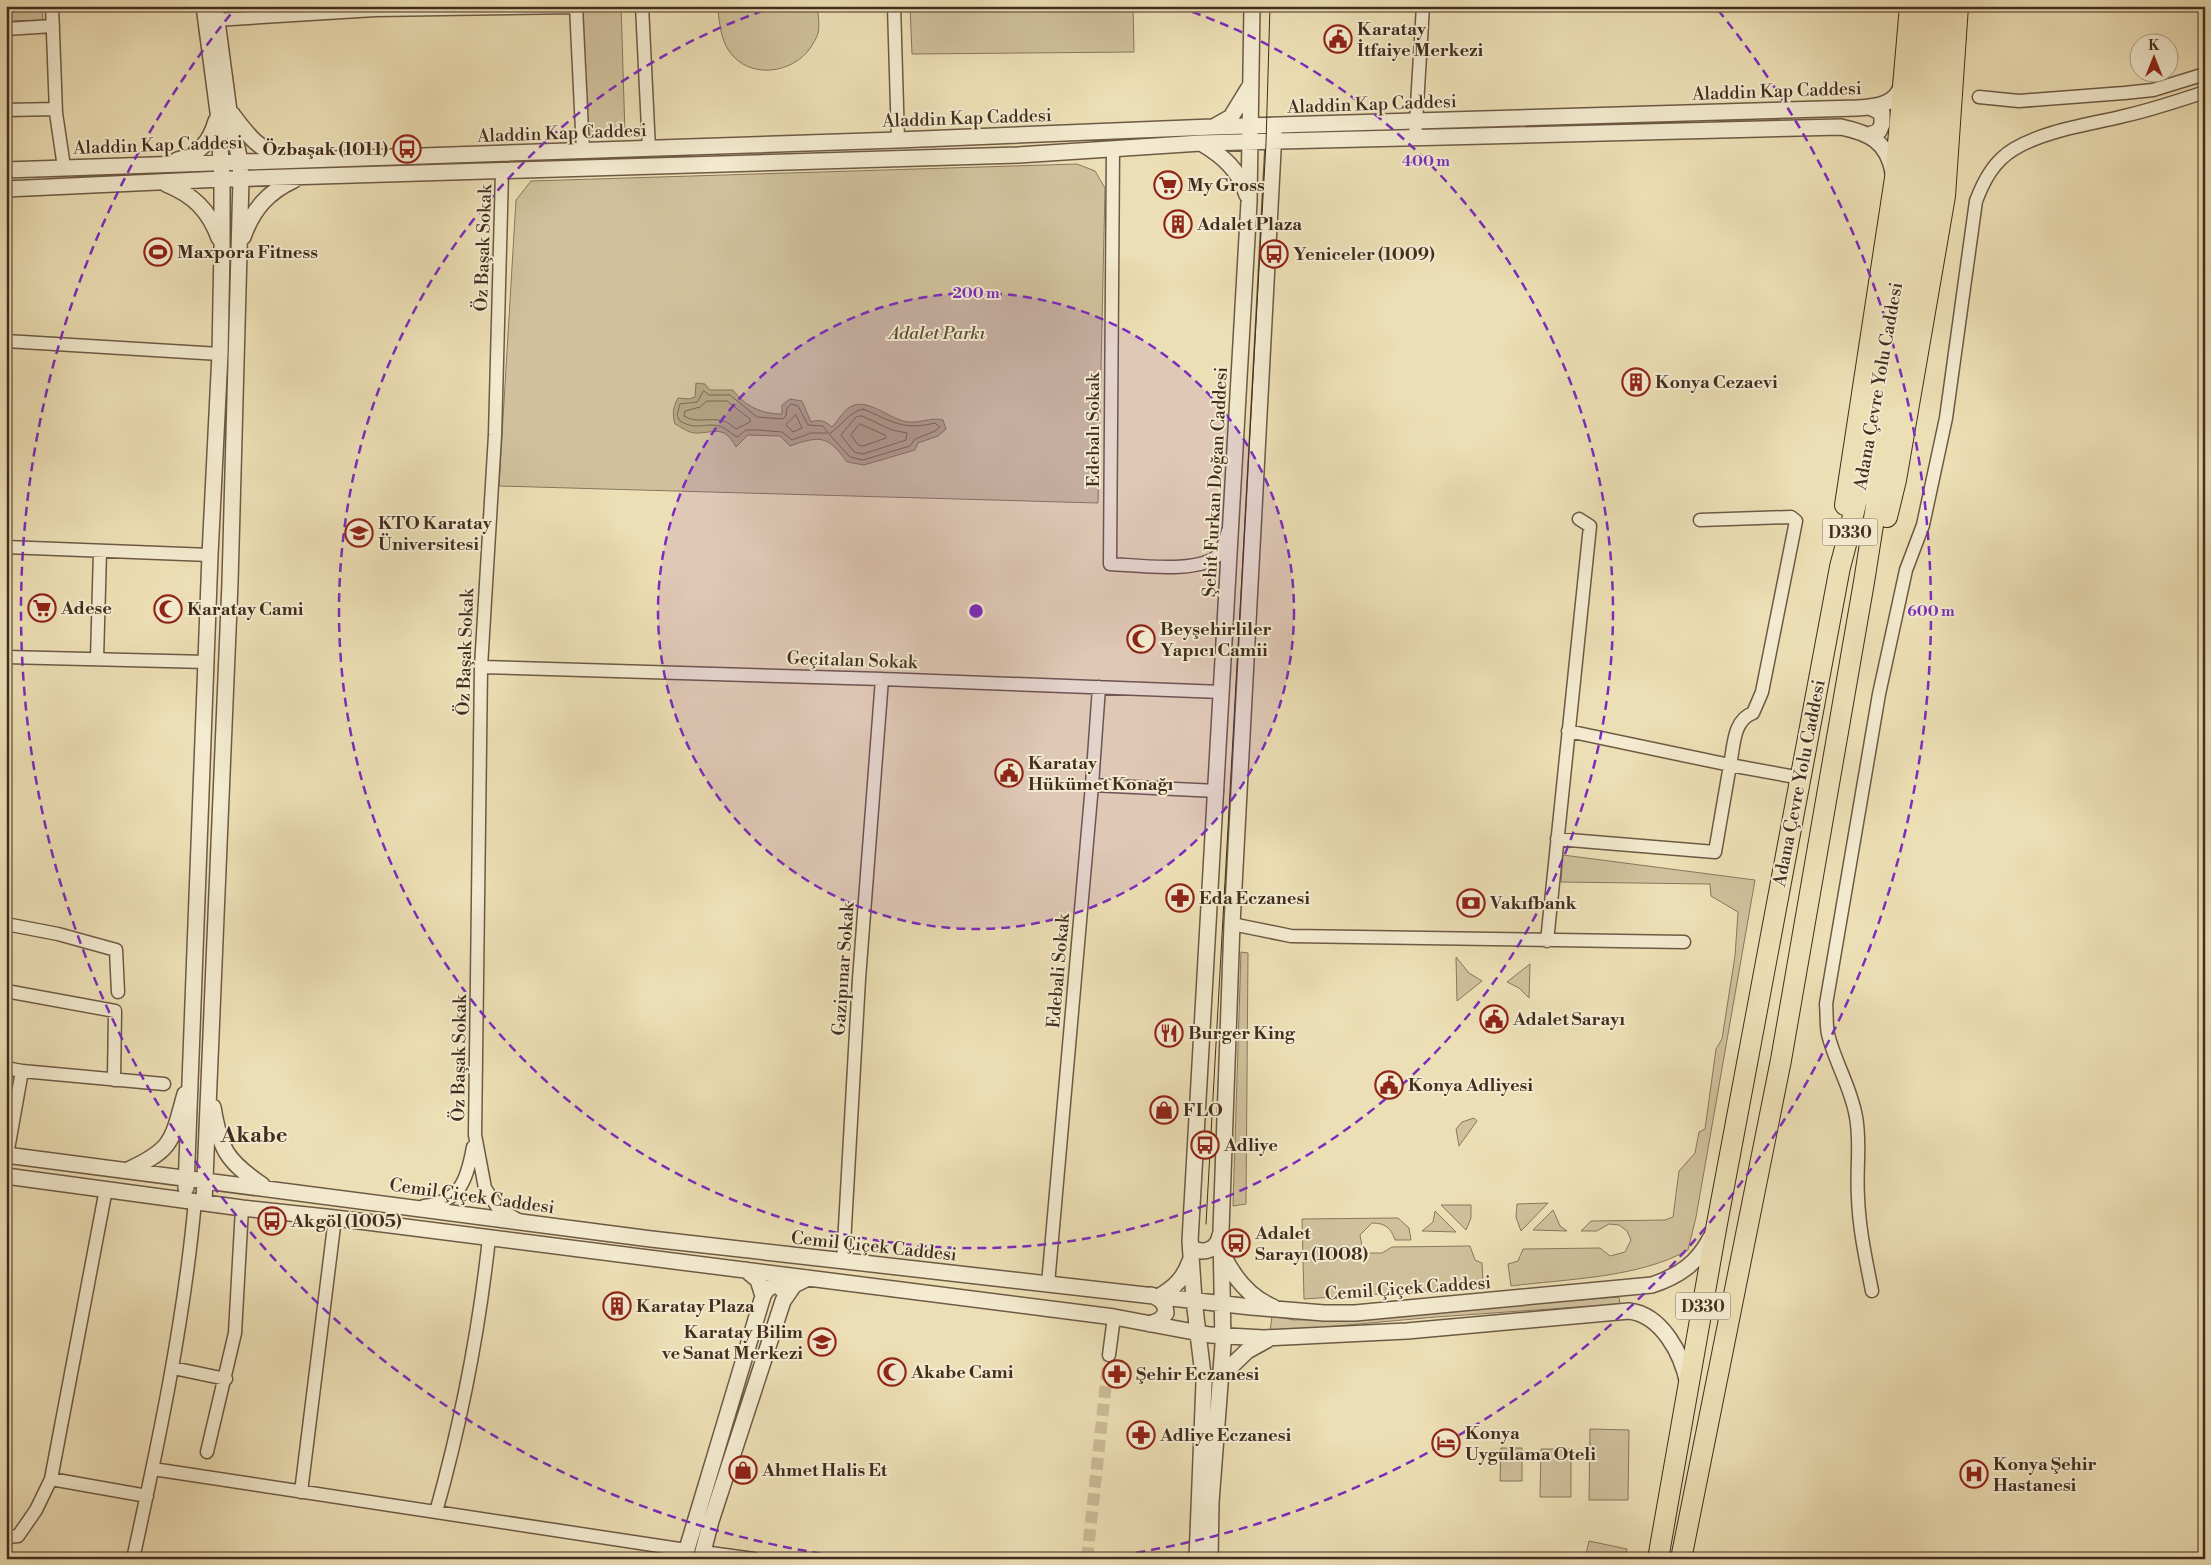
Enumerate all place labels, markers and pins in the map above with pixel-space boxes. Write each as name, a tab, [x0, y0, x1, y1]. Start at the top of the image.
place label: Karatay İtfaiye Merkezi	[1357, 18, 1484, 62]
public building icon: Karatay İtfaiye Merkezi	[1323, 24, 1353, 54]
bus stop icon: Özbaşak (1011)	[392, 134, 422, 164]
place label: Özbaşak (1011)	[263, 138, 388, 161]
supermarket icon: My Gross	[1153, 170, 1183, 200]
place label: My Gross	[1187, 174, 1265, 197]
building icon: Adalet Plaza	[1163, 209, 1193, 239]
place label: Adalet Plaza	[1196, 213, 1302, 236]
sports icon: Maxpora Fitness	[143, 237, 173, 267]
bus stop icon: Yeniceler (1009)	[1259, 239, 1289, 269]
place label: Maxpora Fitness	[177, 241, 318, 264]
place label: Yeniceler (1009)	[1293, 243, 1435, 266]
building icon: Konya Cezaevi	[1621, 367, 1651, 397]
place label: Konya Cezaevi	[1655, 371, 1778, 394]
place label: KTO Karatay Üniversitesi	[378, 512, 493, 556]
school or university icon: KTO Karatay Üniversitesi	[344, 518, 374, 548]
supermarket icon: Adese	[27, 593, 57, 623]
mosque icon: Karatay Cami	[153, 594, 183, 624]
place label: Adese	[60, 597, 112, 620]
place label: Karatay Cami	[187, 598, 304, 621]
centre of rings	[967, 602, 985, 620]
place label: Beyşehirliler Yapıcı Camii	[1160, 618, 1272, 662]
mosque icon: Beyşehirliler Yapıcı Camii	[1126, 624, 1156, 654]
place label: Karatay Hükümet Konağı	[1028, 752, 1174, 796]
public building icon: Karatay Hükümet Konağı	[994, 758, 1024, 788]
pharmacy icon: Eda Eczanesi	[1165, 883, 1195, 913]
place label: Eda Eczanesi	[1199, 887, 1310, 910]
bank icon: Vakıfbank	[1456, 888, 1486, 918]
place label: Vakıfbank	[1489, 892, 1578, 915]
public building icon: Adalet Sarayı	[1479, 1004, 1509, 1034]
place label: Adalet Sarayı	[1512, 1008, 1625, 1031]
restaurant icon: Burger King	[1154, 1018, 1184, 1048]
place label: Burger King	[1188, 1022, 1296, 1045]
public building icon: Konya Adliyesi	[1374, 1070, 1404, 1100]
place label: Konya Adliyesi	[1408, 1074, 1533, 1097]
shop icon: FLO	[1149, 1095, 1179, 1125]
place label: FLO	[1183, 1099, 1223, 1122]
bus stop icon: Adliye	[1190, 1130, 1220, 1160]
place label: Adliye	[1223, 1134, 1278, 1157]
bus stop icon: Akgöl (1005)	[257, 1206, 287, 1236]
place label: Akgöl (1005)	[290, 1210, 402, 1233]
place label: Adalet Sarayı (1008)	[1254, 1222, 1369, 1266]
bus stop icon: Adalet Sarayı (1008)	[1221, 1228, 1251, 1258]
building icon: Karatay Plaza	[602, 1291, 632, 1321]
place label: Karatay Plaza	[636, 1295, 755, 1318]
place label: Karatay Bilim ve Sanat Merkezi	[661, 1321, 804, 1365]
school or university icon: Karatay Bilim ve Sanat Merkezi	[807, 1327, 837, 1357]
mosque icon: Akabe Cami	[877, 1357, 907, 1387]
pharmacy icon: Şehir Eczanesi	[1102, 1359, 1132, 1389]
place label: Akabe Cami	[910, 1361, 1014, 1384]
place label: Şehir Eczanesi	[1136, 1363, 1259, 1386]
pharmacy icon: Adliye Eczanesi	[1126, 1420, 1156, 1450]
place label: Konya Uygulama Oteli	[1465, 1422, 1596, 1466]
place label: Adliye Eczanesi	[1159, 1424, 1291, 1447]
hotel icon: Konya Uygulama Oteli	[1431, 1428, 1461, 1458]
place label: Konya Şehir Hastanesi	[1993, 1453, 2097, 1497]
shop icon: Ahmet Halis Et	[728, 1455, 758, 1485]
place label: Ahmet Halis Et	[761, 1459, 888, 1482]
hospital icon: Konya Şehir Hastanesi	[1959, 1459, 1989, 1489]

